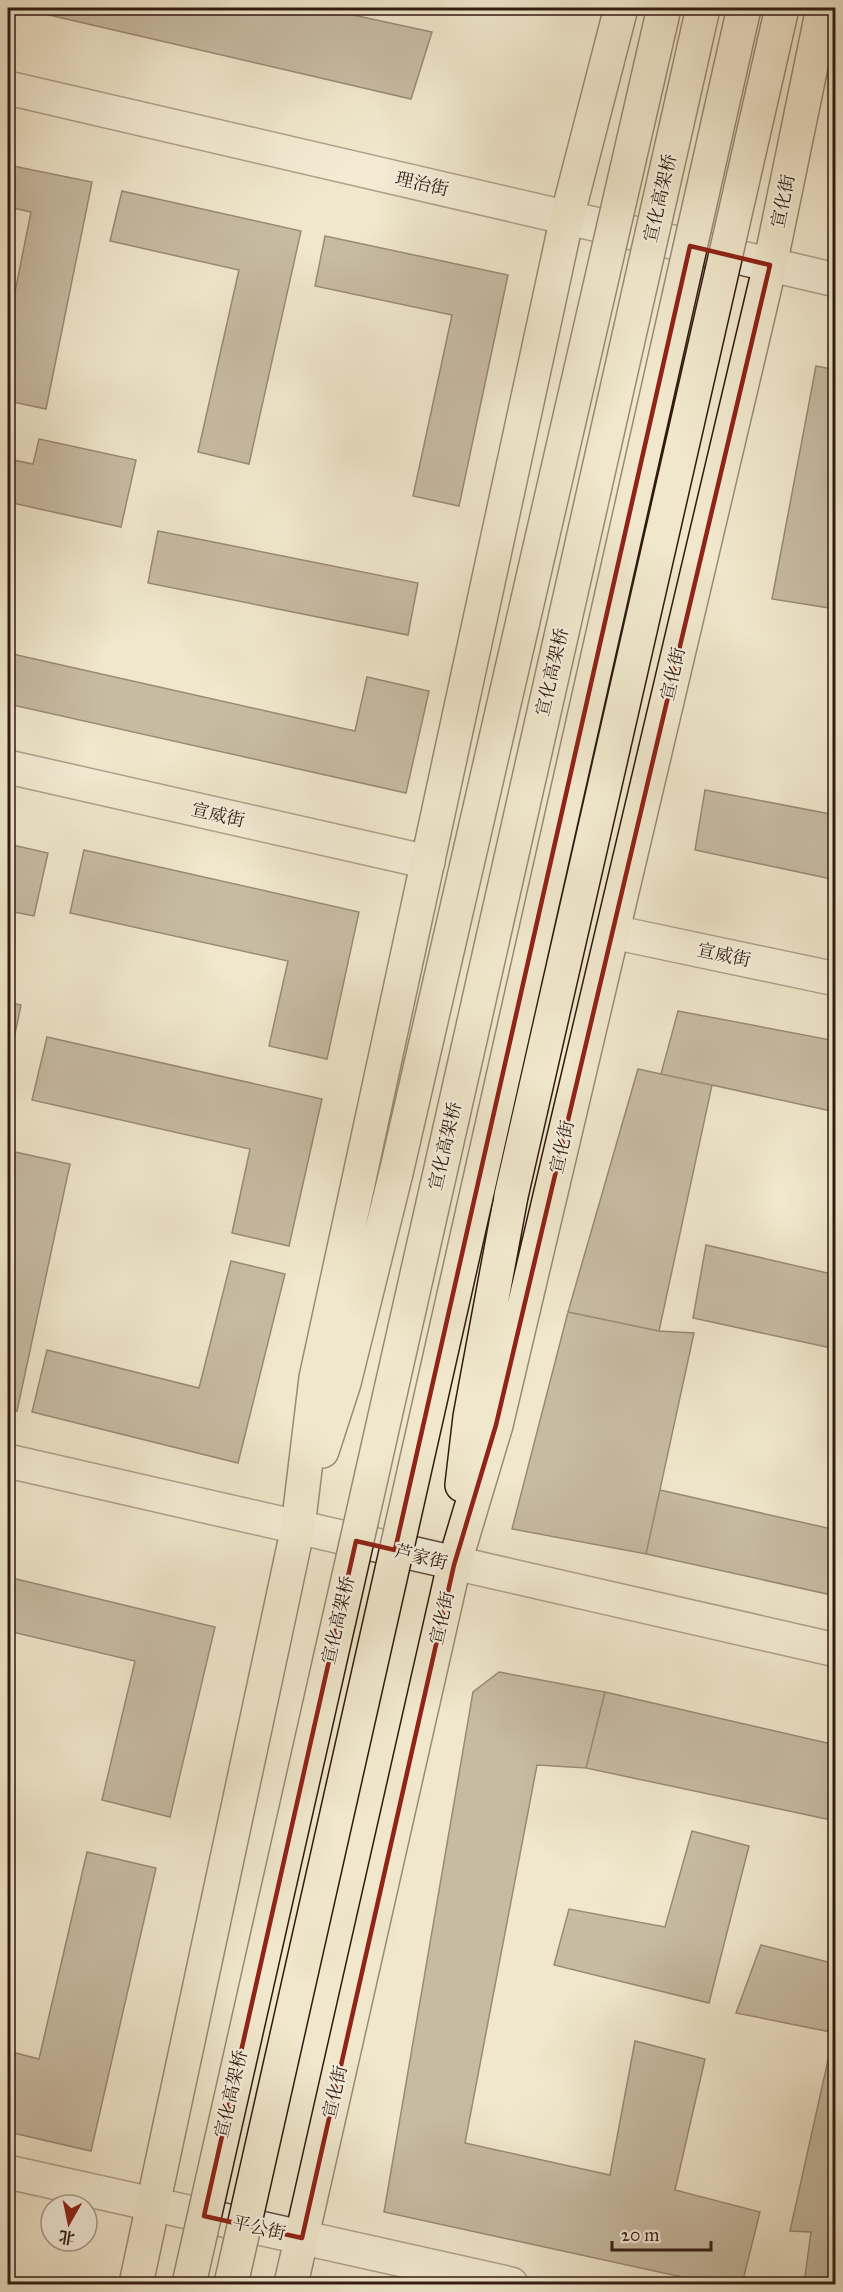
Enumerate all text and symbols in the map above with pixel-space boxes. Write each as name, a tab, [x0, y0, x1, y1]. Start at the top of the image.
street label: 宣化高架桥	[639, 152, 681, 244]
street label: 理治街	[393, 167, 451, 201]
street label: 宣化街	[767, 172, 799, 230]
street label: 宣化高架桥	[531, 626, 573, 718]
street label: 宣化街	[656, 645, 690, 703]
street label: 宣威街	[189, 798, 247, 832]
street label: 宣威街	[695, 939, 753, 971]
street label: 宣化高架桥	[424, 1100, 466, 1192]
street label: 宣化街	[545, 1118, 579, 1176]
street label: 芦家街	[392, 1540, 450, 1574]
street label: 宣化高架桥	[317, 1574, 359, 1666]
street label: 宣化街	[425, 1589, 459, 1647]
street label: 宣化高架桥	[210, 2048, 252, 2140]
street label: 宣化街	[318, 2063, 352, 2121]
north arrow	[39, 2193, 99, 2253]
street label: 平公街	[230, 2211, 288, 2245]
scale bar	[612, 2214, 711, 2252]
text: 20 m	[621, 2224, 659, 2246]
text: 北	[57, 2227, 76, 2248]

